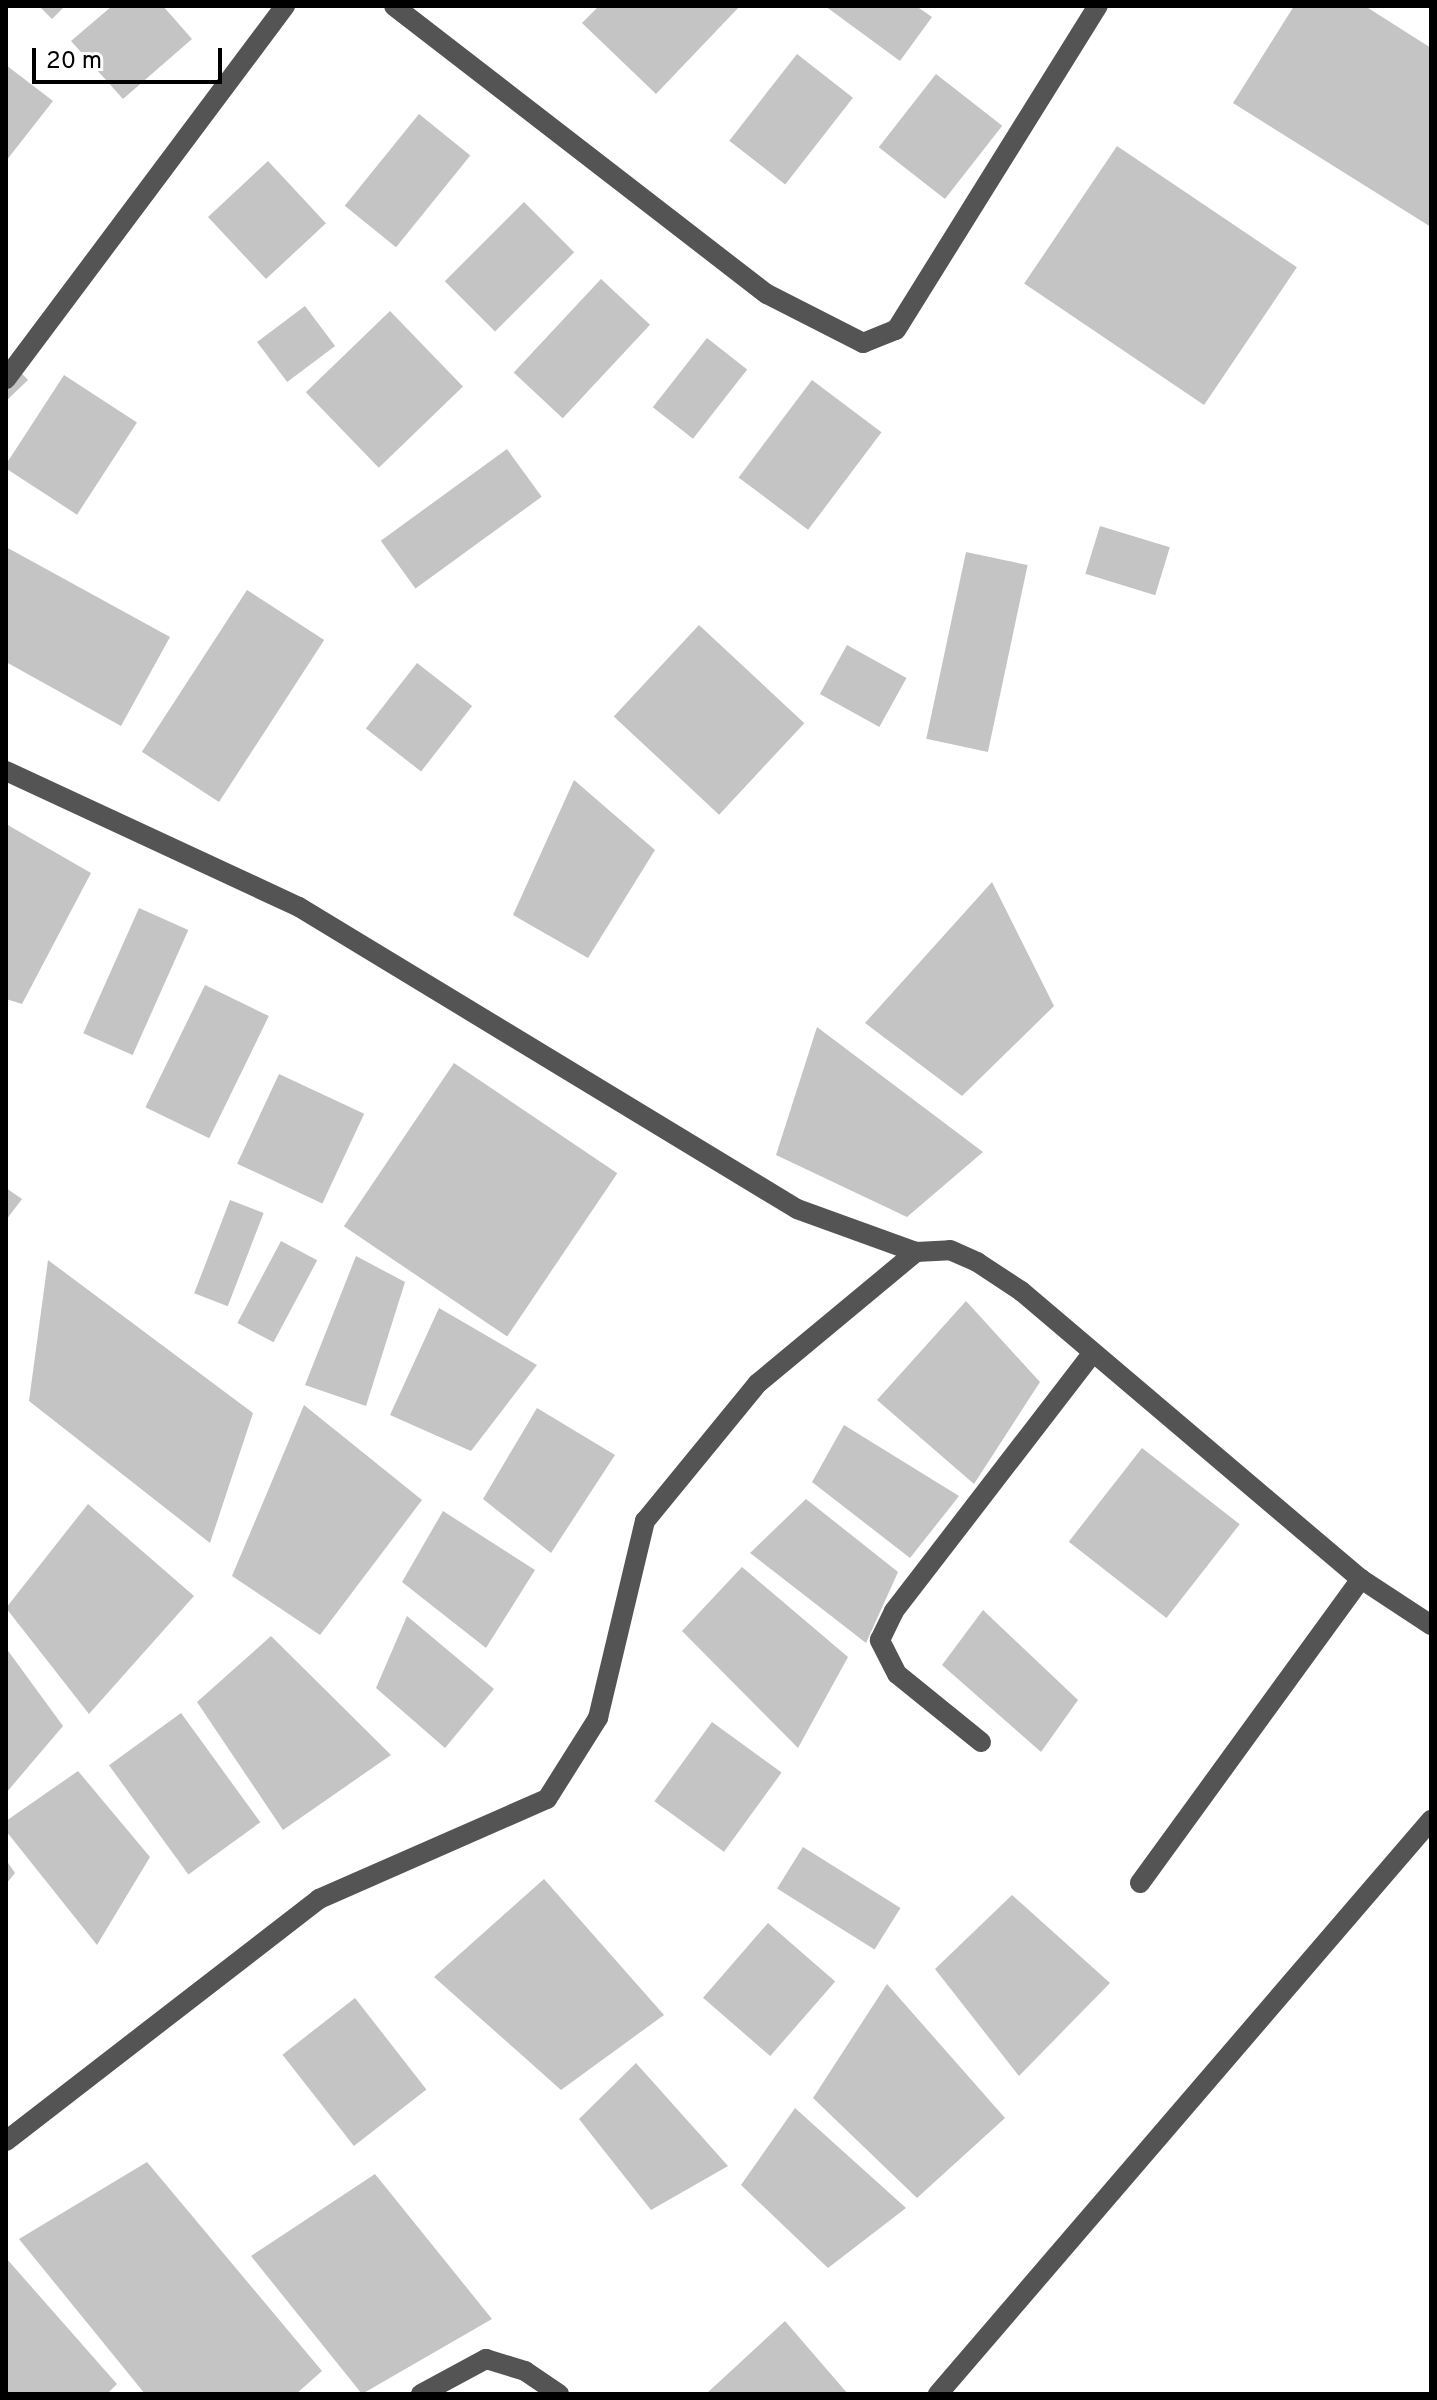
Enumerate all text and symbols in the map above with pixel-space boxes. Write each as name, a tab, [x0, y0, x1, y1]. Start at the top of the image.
scale bar	[36, 32, 226, 82]
text: 20 m	[46, 47, 102, 77]

